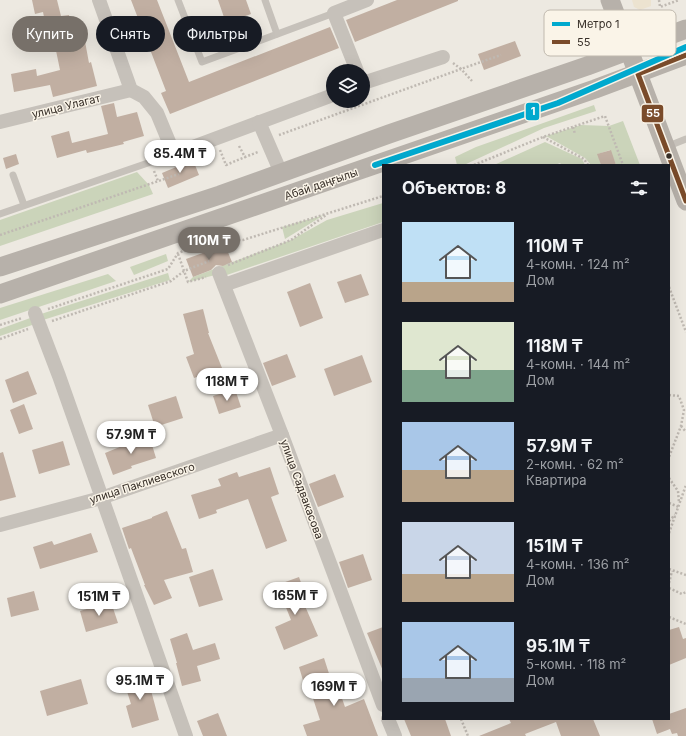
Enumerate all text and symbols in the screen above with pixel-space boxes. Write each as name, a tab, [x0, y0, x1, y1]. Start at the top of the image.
legend	[544, 10, 676, 56]
chip: Купить	[12, 16, 88, 52]
chip: Снять	[96, 16, 165, 52]
chip: Фильтры	[173, 16, 262, 52]
text: Метро 1	[577, 17, 620, 31]
text: 55	[577, 35, 591, 49]
map controls	[326, 64, 370, 108]
button: layers	[326, 64, 370, 108]
street label: улица Улагат	[30, 91, 102, 121]
line badge: 1	[525, 102, 540, 121]
text: 1	[531, 104, 536, 118]
line badge: 55	[641, 104, 664, 123]
text: 55	[646, 106, 660, 120]
pin: 85.4M ₸	[143, 140, 217, 174]
text: 85.4M ₸	[153, 145, 207, 161]
unlabelled marker	[664, 151, 674, 161]
street label: Абай даңғылы	[282, 165, 360, 203]
icon: filters	[628, 177, 650, 199]
text: Объектов: 8	[402, 178, 506, 198]
pin: 110M ₸	[176, 227, 242, 261]
text: 110M ₸	[187, 232, 231, 248]
text: 110M ₸	[526, 236, 583, 256]
icon: home	[434, 238, 482, 286]
text: 4-комн. · 124 m²	[526, 256, 630, 272]
text: Дом	[526, 272, 554, 288]
text: 118M ₸	[526, 336, 583, 356]
icon: home	[434, 338, 482, 386]
text: 4-комн. · 144 m²	[526, 356, 630, 372]
pin: 118M ₸	[194, 368, 260, 402]
text: Дом	[526, 372, 554, 388]
text: 118M ₸	[205, 373, 249, 389]
pin: 57.9M ₸	[94, 421, 168, 455]
text: 57.9M ₸	[106, 426, 156, 442]
text: 57.9M ₸	[526, 436, 592, 456]
street label: улица Садвакасова	[277, 437, 327, 541]
icon: home	[434, 438, 482, 486]
text: 2-комн. · 62 m²	[526, 456, 624, 472]
street label: улица Паклиевского	[88, 459, 197, 507]
text: Квартира	[526, 472, 587, 488]
text: 151M ₸	[526, 536, 583, 556]
icon: home	[434, 538, 482, 586]
text: 4-комн. · 136 m²	[526, 556, 630, 572]
text: Дом	[526, 572, 554, 588]
pin: 165M ₸	[262, 582, 328, 616]
pin: 151M ₸	[66, 583, 132, 617]
text: 165M ₸	[272, 587, 318, 603]
text: 151M ₸	[77, 588, 121, 604]
text: 95.1M ₸	[526, 636, 590, 656]
icon: home	[434, 638, 482, 686]
text: 5-комн. · 118 m²	[526, 656, 626, 672]
pin: 95.1M ₸	[103, 667, 177, 701]
text: 95.1M ₸	[115, 672, 165, 688]
text: Дом	[526, 672, 554, 688]
pin: 169M ₸	[301, 673, 367, 707]
text: 169M ₸	[311, 678, 357, 694]

